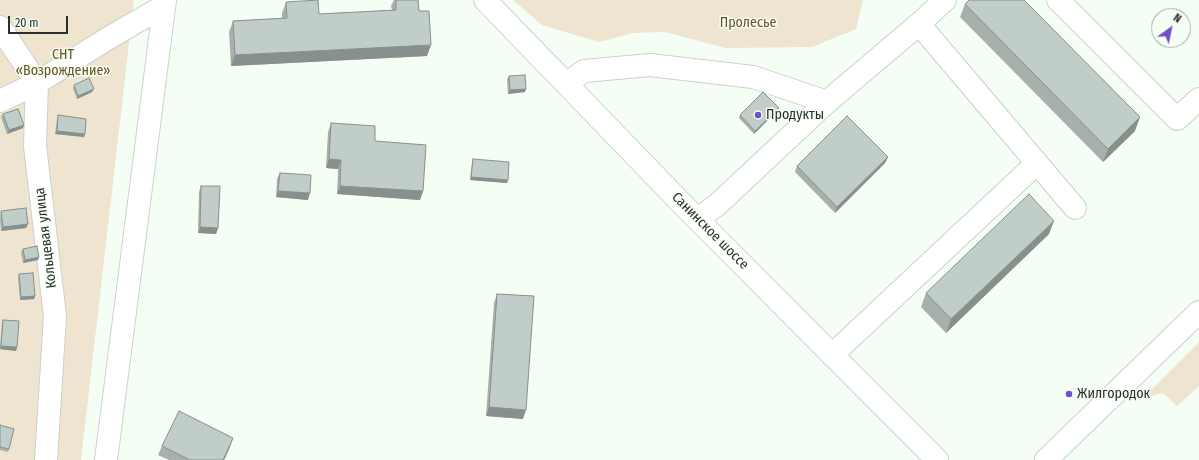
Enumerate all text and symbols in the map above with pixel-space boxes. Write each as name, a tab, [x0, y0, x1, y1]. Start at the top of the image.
scale bar	[10, 8, 70, 34]
north arrow	[1151, 8, 1191, 48]
text: N	[1171, 11, 1184, 26]
park label: Пролесье	[720, 15, 776, 31]
text: 20 m	[15, 16, 39, 30]
park label: СНТ «Возрождение»	[15, 47, 111, 80]
place label: Продукты	[766, 107, 824, 123]
marker: Продукты	[753, 110, 763, 120]
street label: Кольцевая улица	[31, 187, 61, 289]
street label: Санинское шоссе	[668, 189, 752, 273]
place label: Жилгородок	[1077, 386, 1150, 402]
marker: Жилгородок	[1064, 389, 1074, 399]

